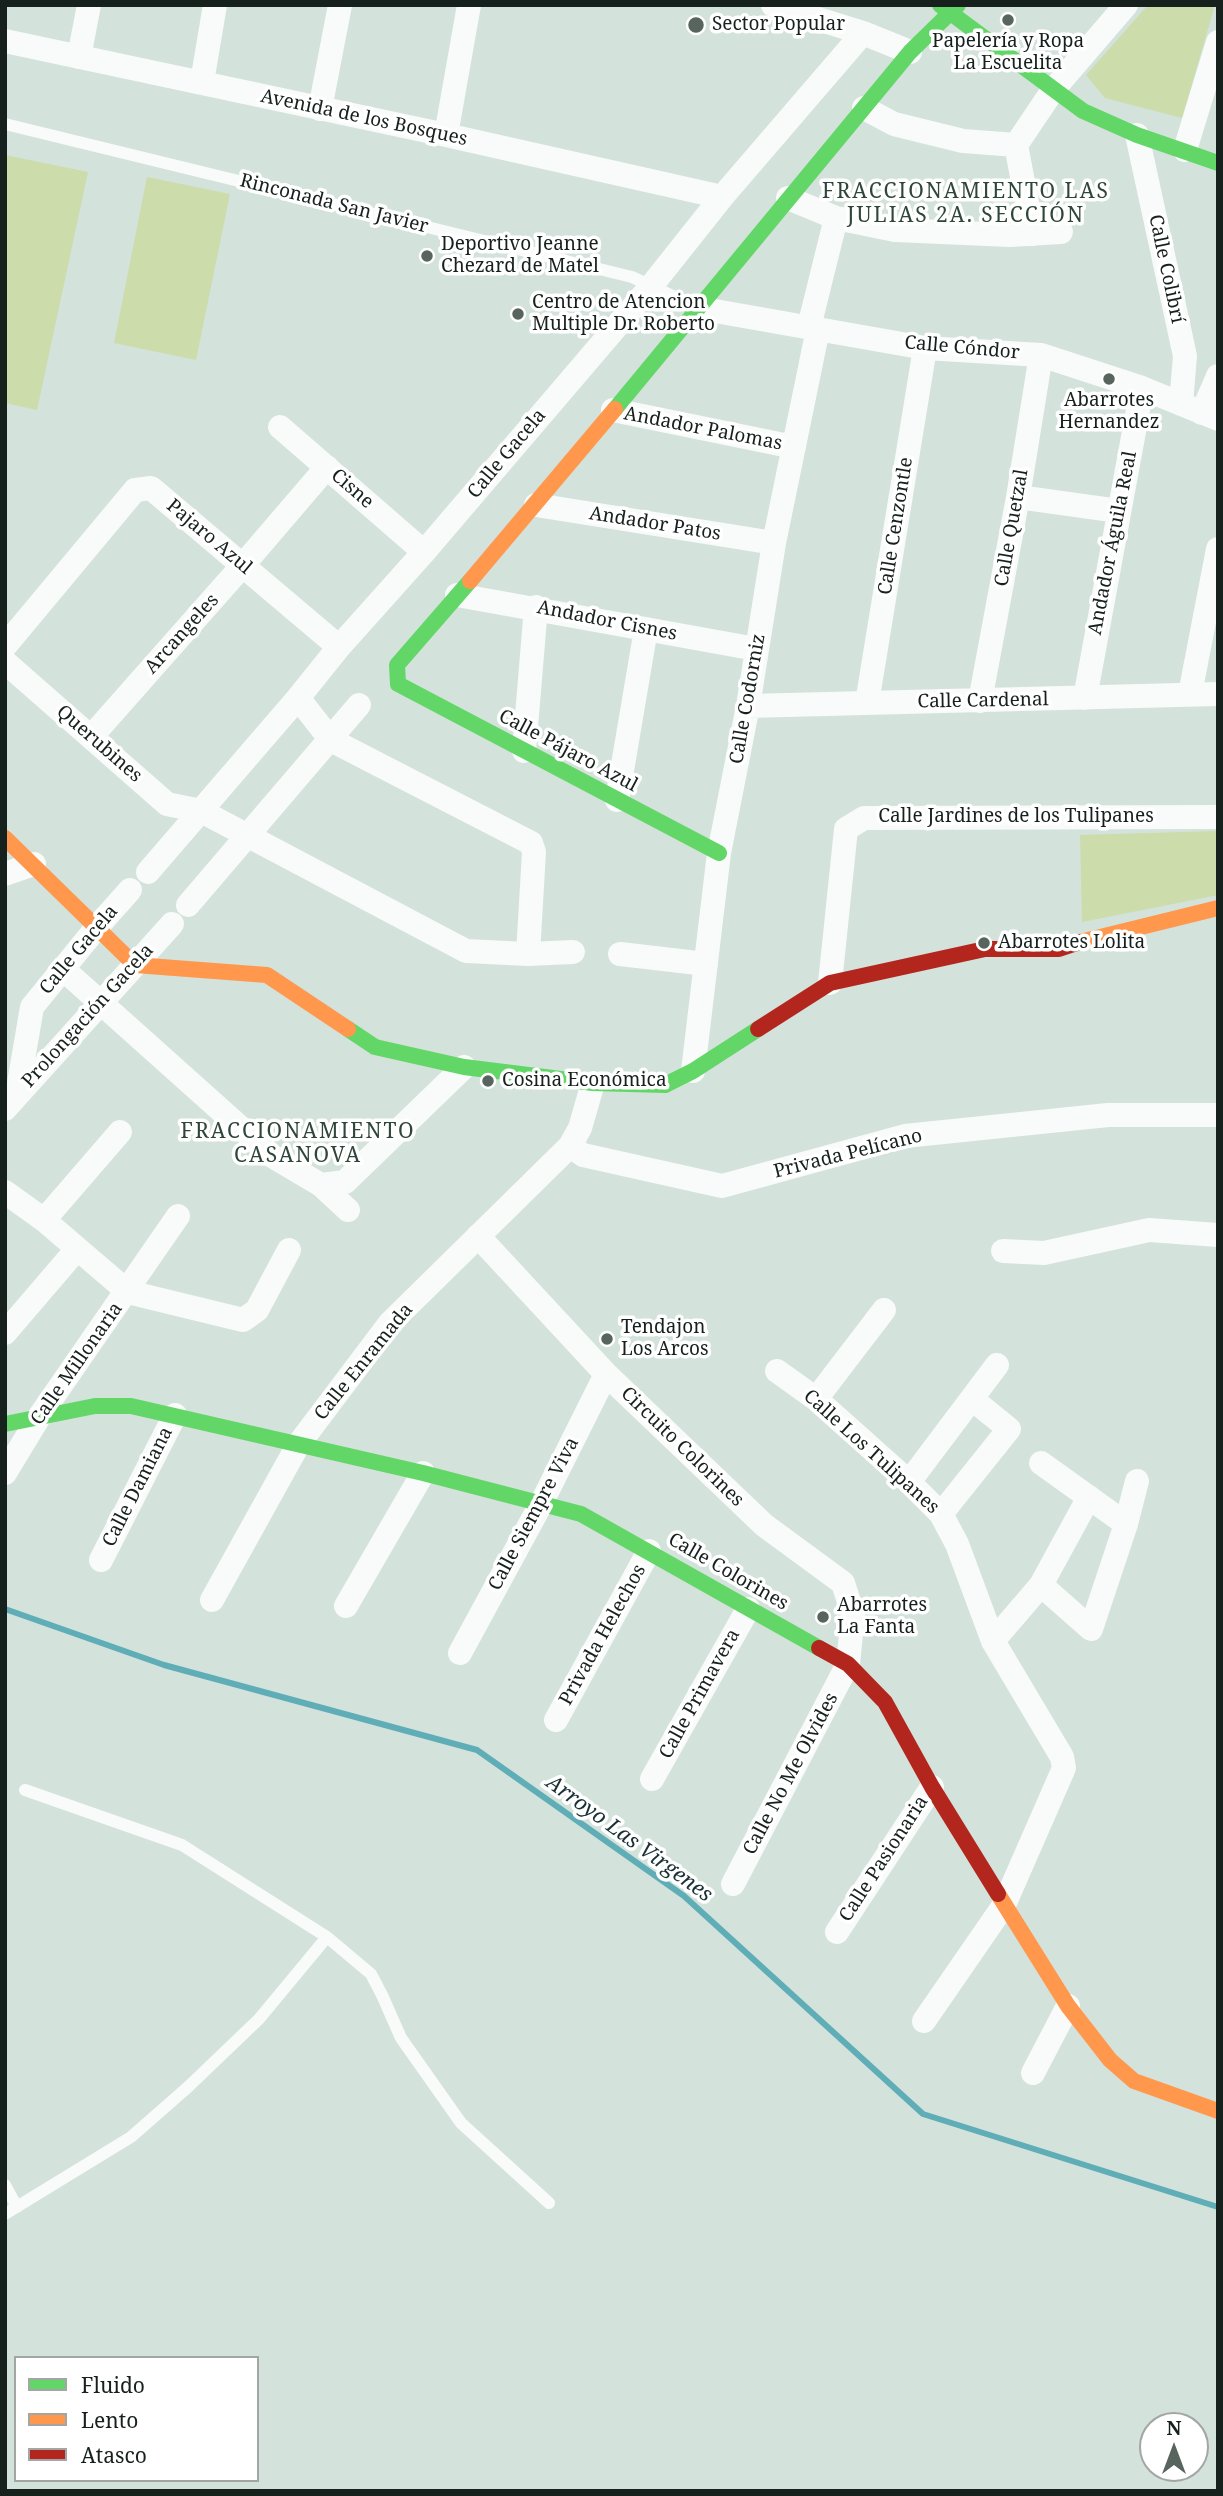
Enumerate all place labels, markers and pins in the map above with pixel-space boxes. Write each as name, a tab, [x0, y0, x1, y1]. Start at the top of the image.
marker: Papelería y Ropa La Escuelita	[1000, 12, 1016, 28]
place label: Sector Popular	[712, 14, 845, 36]
marker: Sector Popular	[686, 15, 706, 35]
place label: Papelería y Ropa La Escuelita	[932, 31, 1084, 75]
place label: Deportivo Jeanne Chezard de Matel	[441, 234, 599, 278]
marker: Deportivo Jeanne Chezard de Matel	[419, 248, 435, 264]
place label: Centro de Atencion Multiple Dr. Roberto	[532, 292, 715, 336]
marker: Centro de Atencion Multiple Dr. Roberto	[510, 306, 526, 322]
marker: Abarrotes Hernandez	[1101, 371, 1117, 387]
place label: Abarrotes Hernandez	[1059, 390, 1159, 434]
place label: Abarrotes Lolita	[998, 932, 1145, 954]
marker: Abarrotes Lolita	[976, 935, 992, 951]
place label: Cosina Económica	[502, 1070, 667, 1092]
marker: Cosina Económica	[480, 1073, 496, 1089]
place label: Tendajon Los Arcos	[621, 1317, 709, 1361]
marker: Tendajon Los Arcos	[599, 1331, 615, 1347]
place label: Abarrotes La Fanta	[837, 1595, 927, 1639]
marker: Abarrotes La Fanta	[815, 1609, 831, 1625]

